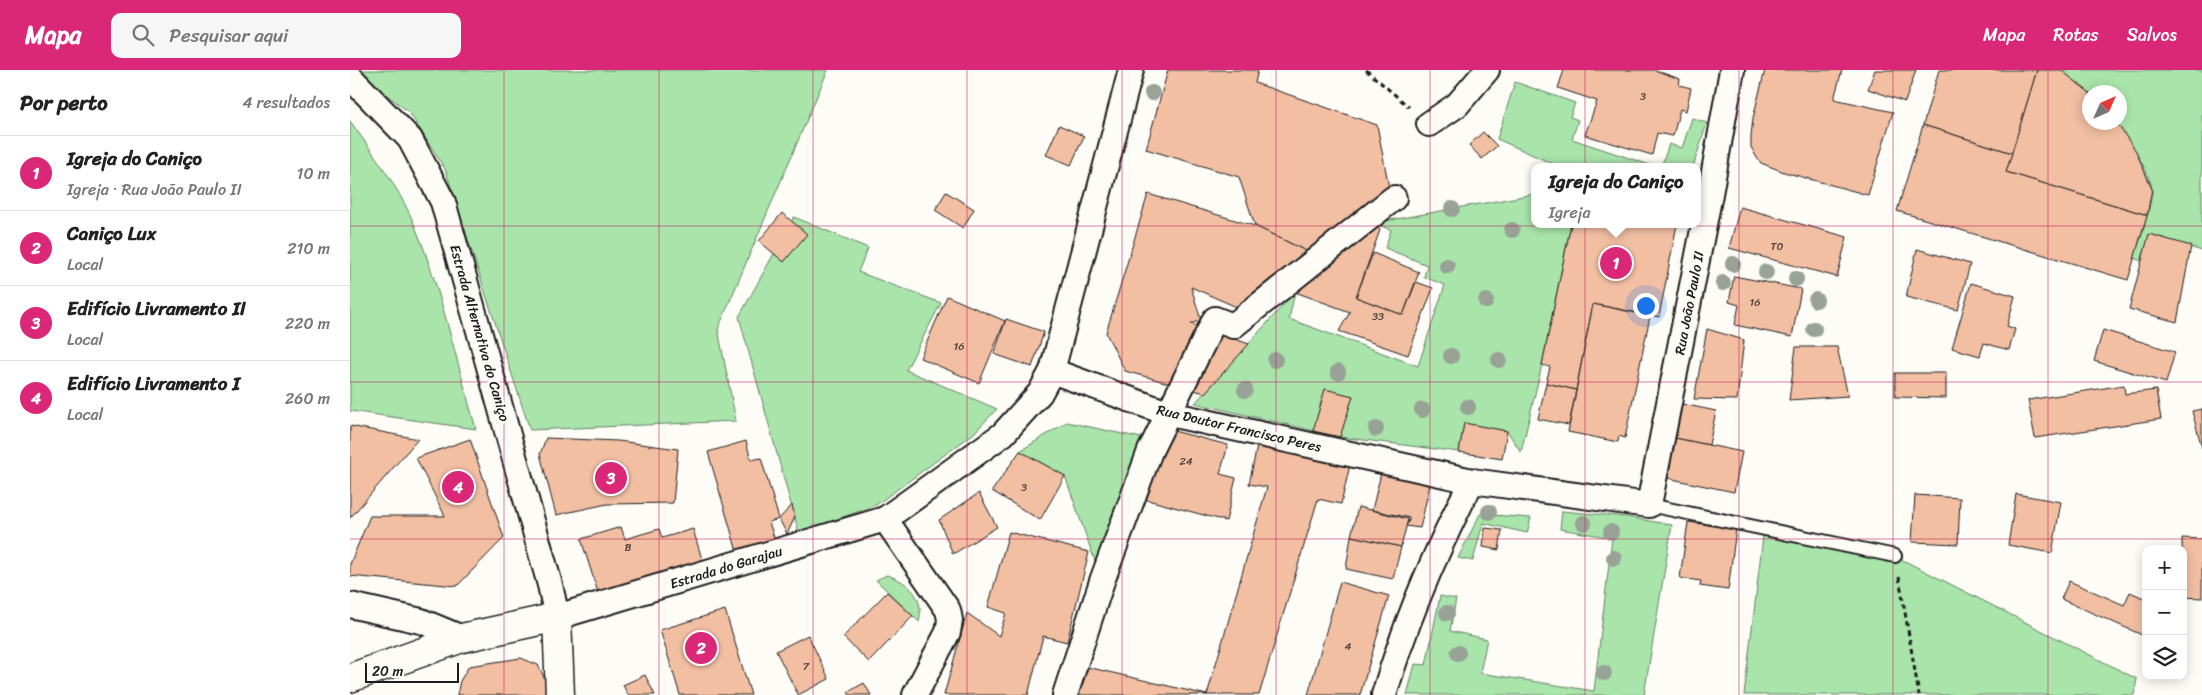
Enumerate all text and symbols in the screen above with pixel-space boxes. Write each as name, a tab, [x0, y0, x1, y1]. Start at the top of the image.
search box	[111, 13, 461, 58]
text: Mapa	[25, 14, 81, 56]
text: Pesquisar aqui	[169, 19, 288, 52]
text: Mapa	[1983, 19, 2025, 51]
text: Rotas	[2053, 19, 2099, 51]
text: Salvos	[2127, 19, 2177, 51]
icon: search	[129, 21, 157, 49]
text: Por perto	[20, 84, 108, 122]
north arrow	[2082, 85, 2127, 130]
house number: 3	[1640, 87, 1646, 106]
text: 4 resultados	[242, 88, 330, 117]
text: Igreja do Caniço	[67, 142, 202, 175]
text: 1	[33, 159, 39, 188]
text: 10 m	[297, 159, 330, 188]
popup	[1531, 163, 1701, 228]
text: Igreja do Caniço	[1549, 165, 1683, 198]
text: Igreja · Rua João Paulo II	[67, 175, 242, 204]
text: Igreja	[1549, 198, 1590, 227]
text: Caniço Lux	[67, 217, 156, 250]
text: 2	[31, 234, 41, 263]
text: 210 m	[287, 234, 330, 263]
house number: T0	[1770, 237, 1784, 256]
street label: Estrada Alternativa do Caniço	[442, 242, 517, 425]
pin: 1	[1600, 244, 1632, 282]
street label: Rua João Paulo II	[1667, 248, 1712, 357]
text: Local	[67, 250, 103, 279]
text: Edifício Livramento II	[67, 292, 246, 325]
your location	[1633, 293, 1659, 319]
house number: 16	[1750, 293, 1760, 312]
house number: 33	[1372, 307, 1384, 326]
text: 3	[32, 309, 40, 338]
text: 220 m	[285, 309, 330, 338]
text: Local	[67, 325, 103, 354]
house number: 16	[954, 337, 964, 356]
text: Edifício Livramento I	[67, 367, 240, 400]
text: 4	[31, 384, 41, 413]
text: 260 m	[285, 384, 330, 413]
street label: Rua Doutor Francisco Peres	[1154, 397, 1324, 460]
text: Local	[67, 400, 103, 429]
house number: 24	[1179, 452, 1193, 471]
pin: 3	[595, 459, 627, 497]
pin: 4	[442, 468, 474, 506]
house number: 3	[1021, 478, 1027, 497]
house number: B	[625, 538, 632, 557]
street label: Estrada do Garajau	[667, 538, 786, 596]
map controls	[2142, 545, 2187, 680]
button: +	[2142, 545, 2187, 590]
button: −	[2142, 590, 2187, 635]
pin: 2	[685, 629, 717, 667]
button: layers	[2142, 635, 2187, 680]
house number: 4	[1345, 637, 1352, 656]
house number: 7	[803, 657, 810, 676]
text: 20 m	[372, 659, 403, 684]
scale bar	[365, 660, 459, 683]

